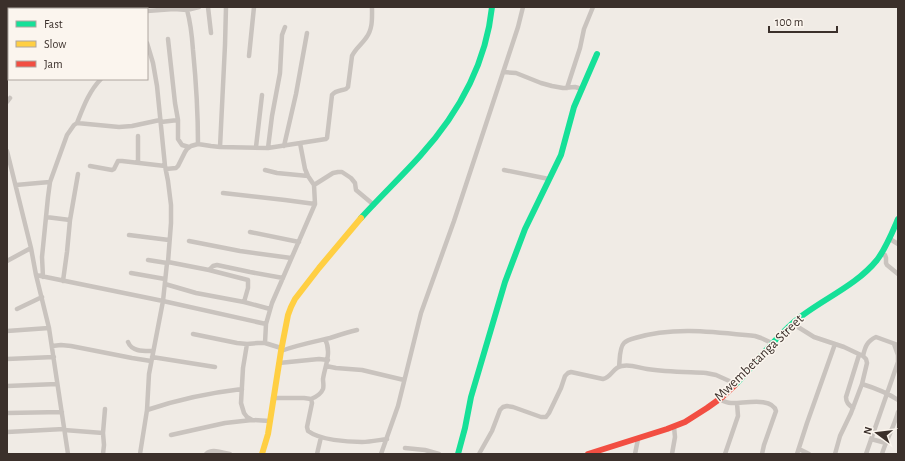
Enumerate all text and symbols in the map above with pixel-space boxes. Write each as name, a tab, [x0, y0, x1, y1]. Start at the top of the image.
legend	[8, 8, 148, 80]
scale bar	[769, 8, 837, 34]
text: 100 m	[775, 16, 803, 28]
text: Fast	[44, 18, 63, 30]
text: Slow	[44, 38, 66, 50]
text: Jam	[44, 58, 63, 70]
street label: Mwembetanga Street	[712, 312, 807, 404]
north arrow	[857, 413, 897, 453]
text: N	[862, 425, 874, 436]

